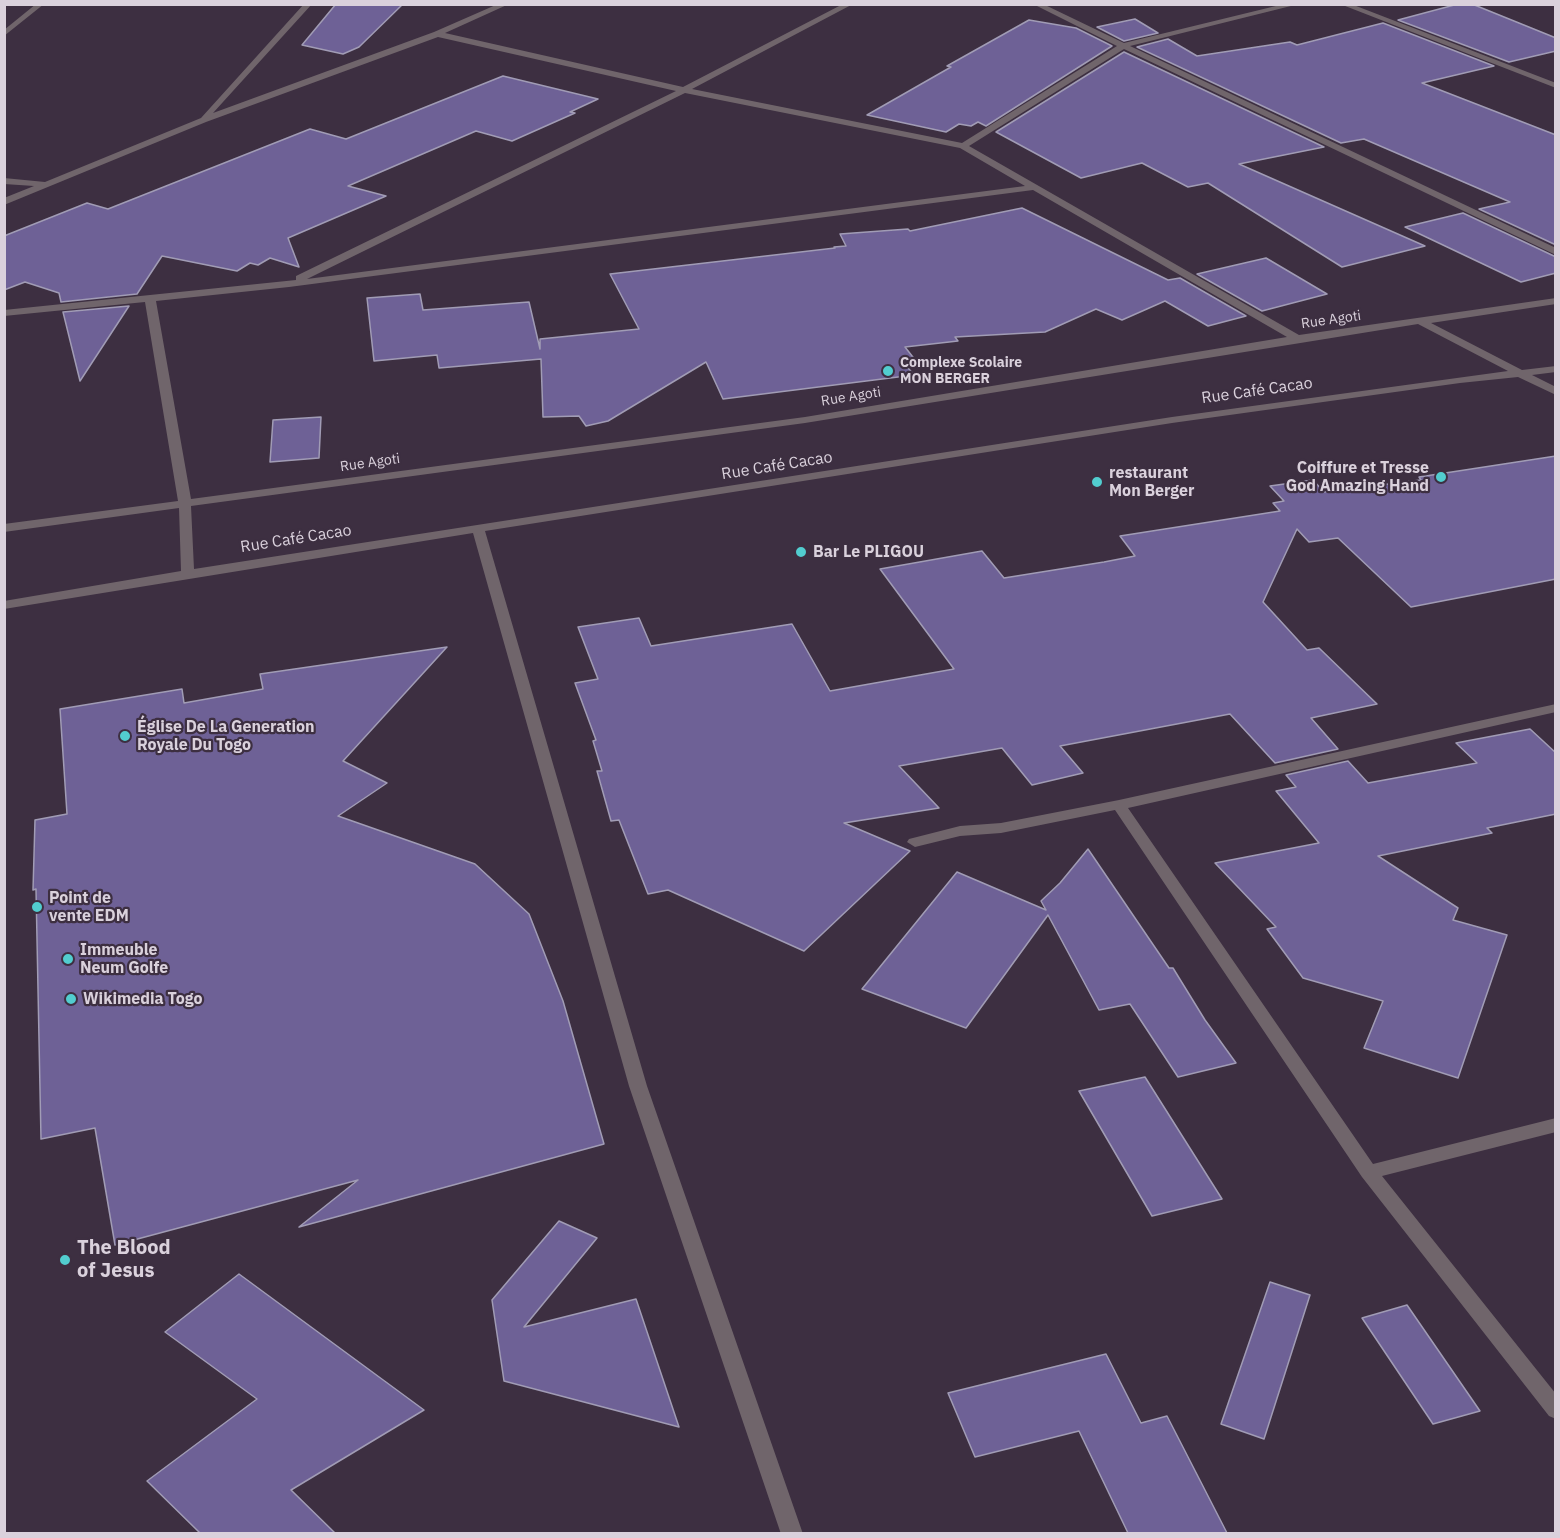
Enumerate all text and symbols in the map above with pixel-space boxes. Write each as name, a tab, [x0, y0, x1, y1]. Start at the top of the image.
street label: Rue Agoti	[1300, 307, 1362, 333]
place label: Complexe Scolaire MON BERGER	[900, 355, 1022, 388]
marker: Complexe Scolaire MON BERGER	[881, 364, 895, 378]
street label: Rue Café Cacao	[1200, 374, 1314, 408]
street label: Rue Agoti	[820, 384, 882, 410]
street label: Rue Café Cacao	[720, 448, 834, 484]
street label: Rue Agoti	[339, 450, 401, 476]
place label: Coiffure et Tresse God Amazing Hand	[1286, 458, 1429, 496]
place label: restaurant Mon Berger	[1109, 463, 1195, 501]
marker: Coiffure et Tresse God Amazing Hand	[1434, 470, 1448, 484]
marker: restaurant Mon Berger	[1090, 475, 1104, 489]
street label: Rue Café Cacao	[239, 521, 353, 557]
place label: Bar Le PLIGOU	[813, 542, 924, 562]
marker: Bar Le PLIGOU	[794, 545, 808, 559]
place label: Église De La Generation Royale Du Togo	[137, 717, 315, 755]
marker: Église De La Generation Royale Du Togo	[118, 729, 132, 743]
place label: Point de vente EDM	[49, 888, 129, 926]
marker: Point de vente EDM	[30, 900, 44, 914]
place label: Immeuble Neum Golfe	[80, 940, 168, 978]
marker: Immeuble Neum Golfe	[61, 952, 75, 966]
place label: Wikimedia Togo	[83, 989, 203, 1009]
marker: Wikimedia Togo	[64, 992, 78, 1006]
place label: The Blood of Jesus	[77, 1236, 171, 1283]
marker: The Blood of Jesus	[58, 1253, 72, 1267]

